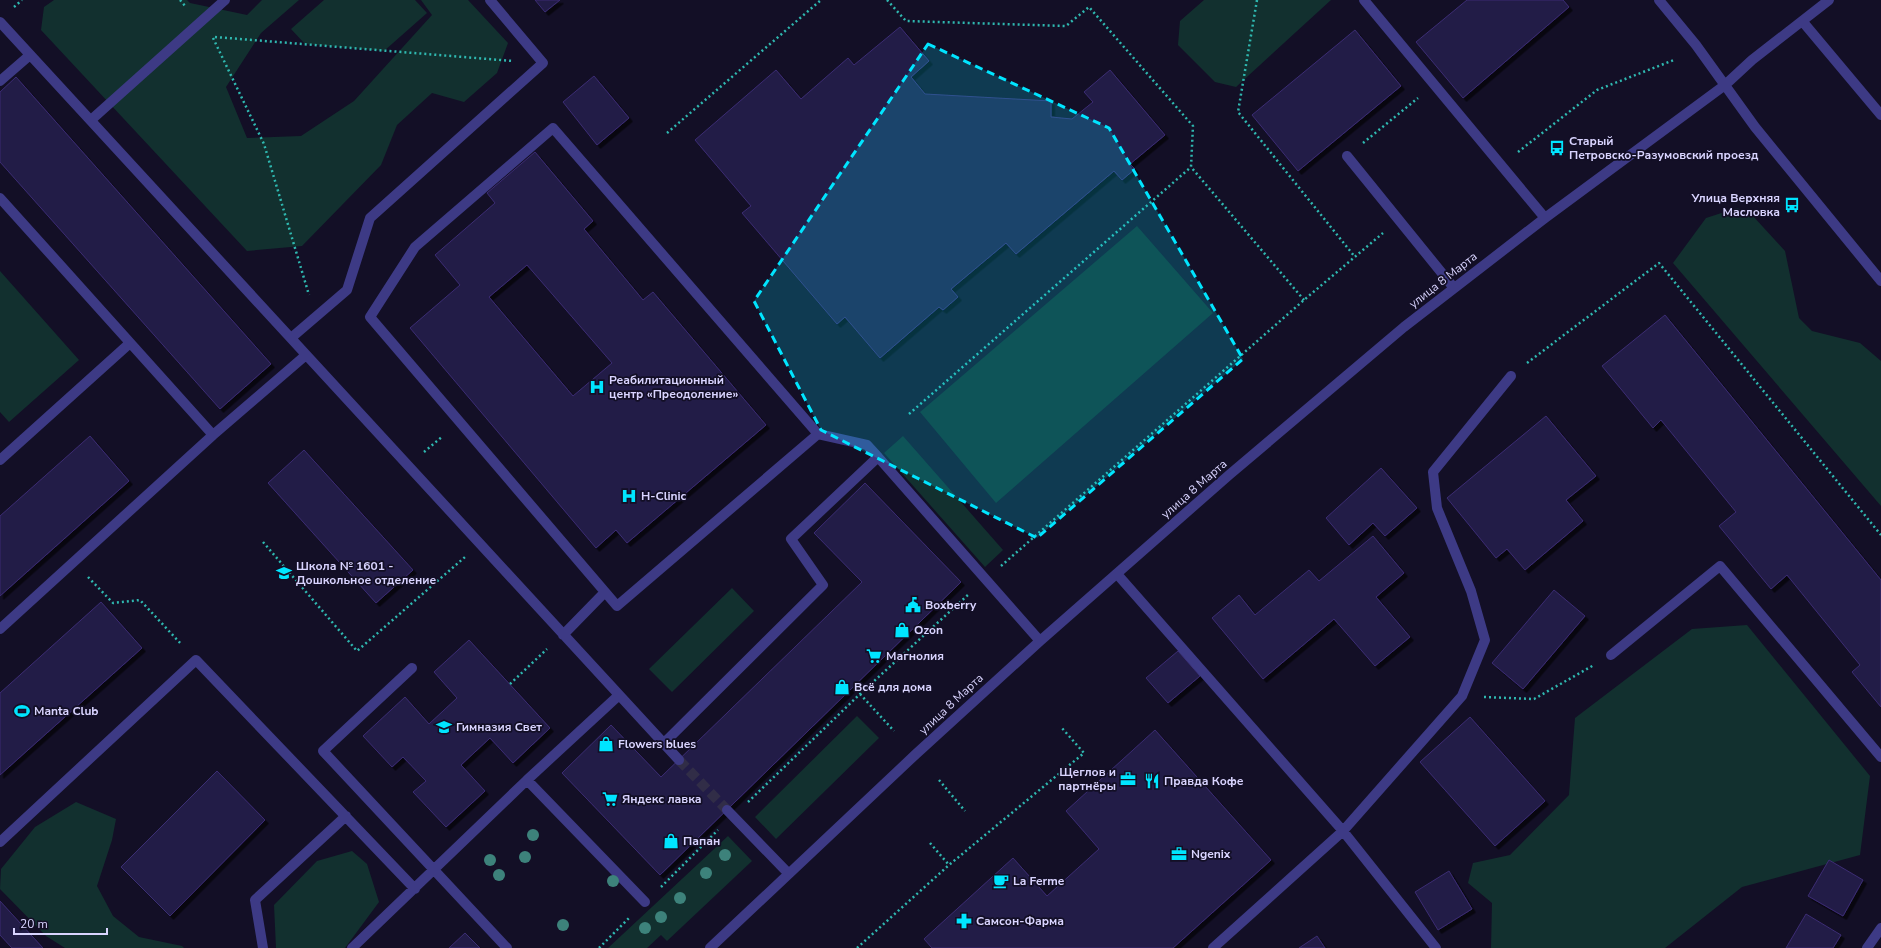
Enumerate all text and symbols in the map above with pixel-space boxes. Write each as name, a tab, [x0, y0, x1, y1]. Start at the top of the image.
place label: Старый Петровско-Разумовский проезд	[1569, 133, 1759, 163]
bus stop icon: Старый Петровско-Разумовский проезд	[1548, 139, 1566, 157]
place label: Улица Верхняя Масловка	[1691, 190, 1780, 220]
bus stop icon: Улица Верхняя Масловка	[1783, 196, 1801, 214]
street label: улица 8 Марта	[1406, 248, 1480, 312]
place label: Реабилитационный центр «Преодоление»	[609, 372, 738, 402]
hospital icon: Реабилитационный центр «Преодоление»	[588, 378, 606, 396]
street label: улица 8 Марта	[1158, 456, 1230, 522]
hospital icon: H-Clinic	[620, 487, 638, 505]
place label: H-Clinic	[641, 488, 687, 504]
place label: Школа № 1601 - Дошкольное отделение	[296, 558, 437, 588]
school or university icon: Школа № 1601 - Дошкольное отделение	[275, 564, 293, 582]
public building icon: Boxberry	[904, 596, 922, 614]
place label: Boxberry	[925, 597, 977, 613]
shop icon: Ozon	[893, 621, 911, 639]
place label: Ozon	[914, 622, 943, 638]
supermarket icon: Магнолия	[865, 647, 883, 665]
place label: Магнолия	[886, 648, 944, 664]
street label: улица 8 Марта	[915, 670, 987, 738]
shop icon: Всё для дома	[833, 678, 851, 696]
place label: Всё для дома	[854, 679, 932, 695]
sports icon: Manta Club	[13, 702, 31, 720]
place label: Manta Club	[34, 703, 99, 719]
school or university icon: Гимназия Свет	[435, 718, 453, 736]
place label: Гимназия Свет	[456, 719, 542, 735]
shop icon: Flowers blues	[597, 735, 615, 753]
place label: Flowers blues	[618, 736, 696, 752]
place label: Щеглов и партнёры	[1058, 764, 1116, 794]
office icon: Щеглов и партнёры	[1119, 770, 1137, 788]
restaurant icon: Правда Кофе	[1143, 772, 1161, 790]
place label: Правда Кофе	[1164, 773, 1244, 789]
supermarket icon: Яндекс лавка	[601, 790, 619, 808]
place label: Яндекс лавка	[622, 791, 702, 807]
shop icon: Папан	[662, 832, 680, 850]
place label: Папан	[683, 833, 720, 849]
office icon: Ngenix	[1170, 845, 1188, 863]
place label: Ngenix	[1191, 846, 1231, 862]
cafe icon: La Ferme	[992, 872, 1010, 890]
place label: La Ferme	[1013, 873, 1065, 889]
scale bar	[14, 910, 107, 936]
pharmacy icon: Самсон-Фарма	[955, 912, 973, 930]
place label: Самсон-Фарма	[976, 913, 1064, 929]
text: 20 m	[20, 916, 48, 932]

